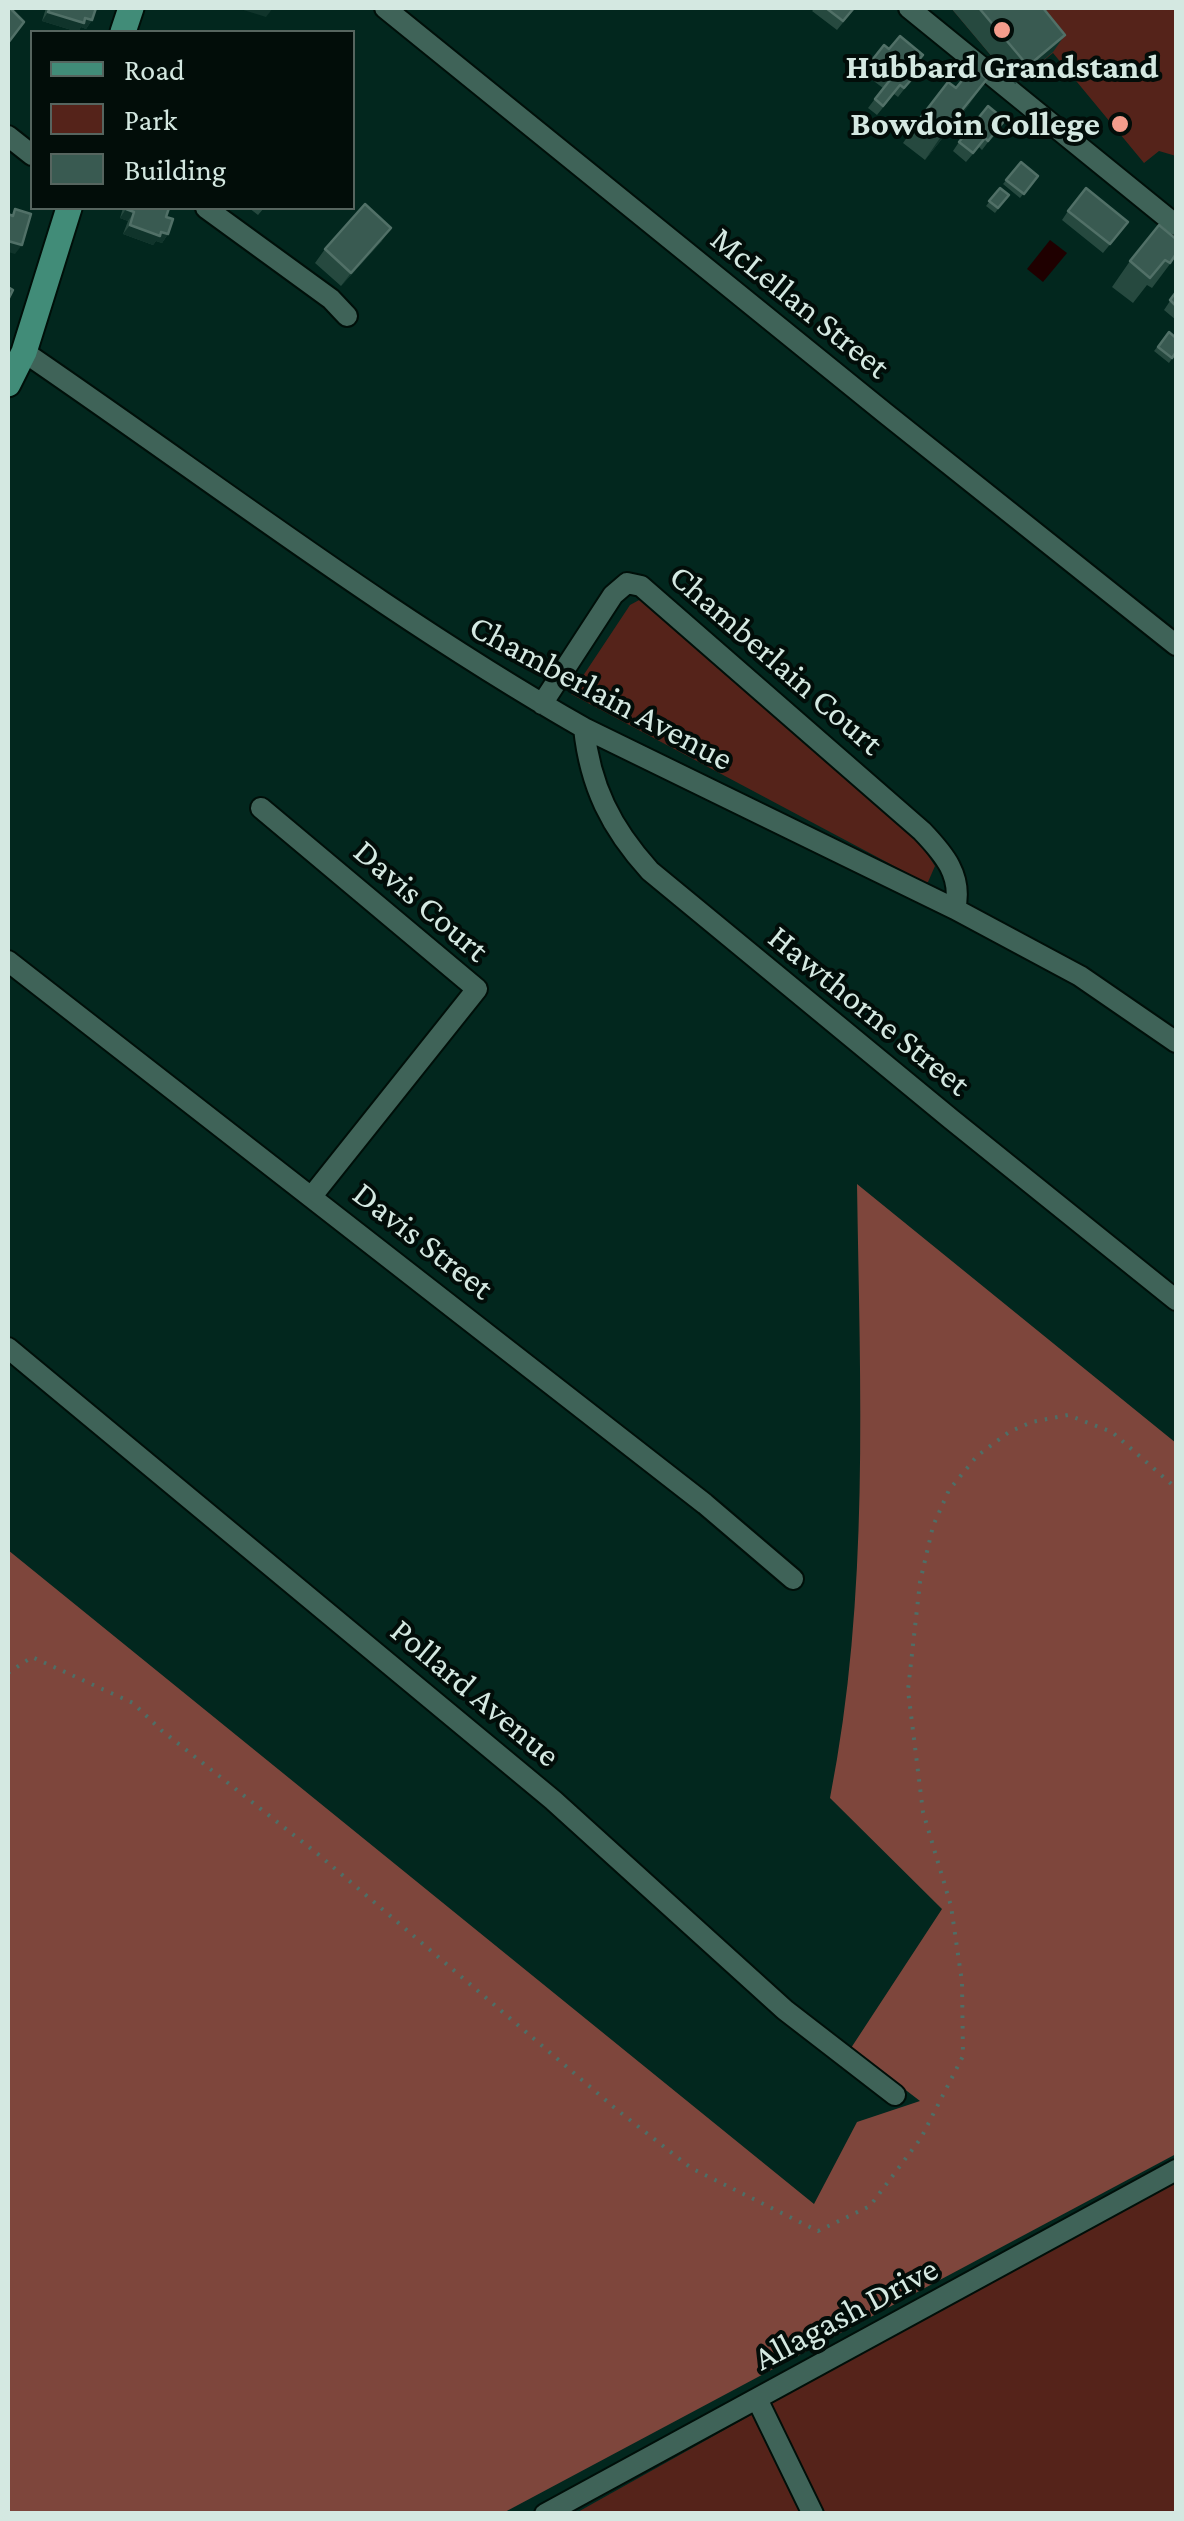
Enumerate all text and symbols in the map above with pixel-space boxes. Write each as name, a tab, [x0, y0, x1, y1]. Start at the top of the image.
marker: Hubbard Grandstand	[991, 19, 1013, 41]
legend	[30, 30, 355, 210]
place label: Hubbard Grandstand	[845, 46, 1159, 88]
text: Road	[124, 53, 185, 86]
text: Park	[124, 103, 177, 136]
place label: Bowdoin College	[850, 103, 1100, 145]
marker: Bowdoin College	[1109, 113, 1131, 135]
text: Building	[124, 153, 226, 186]
street label: McLellan Street	[702, 218, 898, 388]
street label: Chamberlain Court	[660, 556, 892, 764]
street label: Chamberlain Avenue	[462, 606, 740, 780]
street label: Davis Court	[345, 831, 497, 971]
street label: Hawthorne Street	[759, 917, 979, 1105]
street label: Davis Street	[344, 1173, 502, 1309]
street label: Pollard Avenue	[382, 1610, 568, 1776]
street label: Allagash Drive	[747, 2248, 945, 2380]

